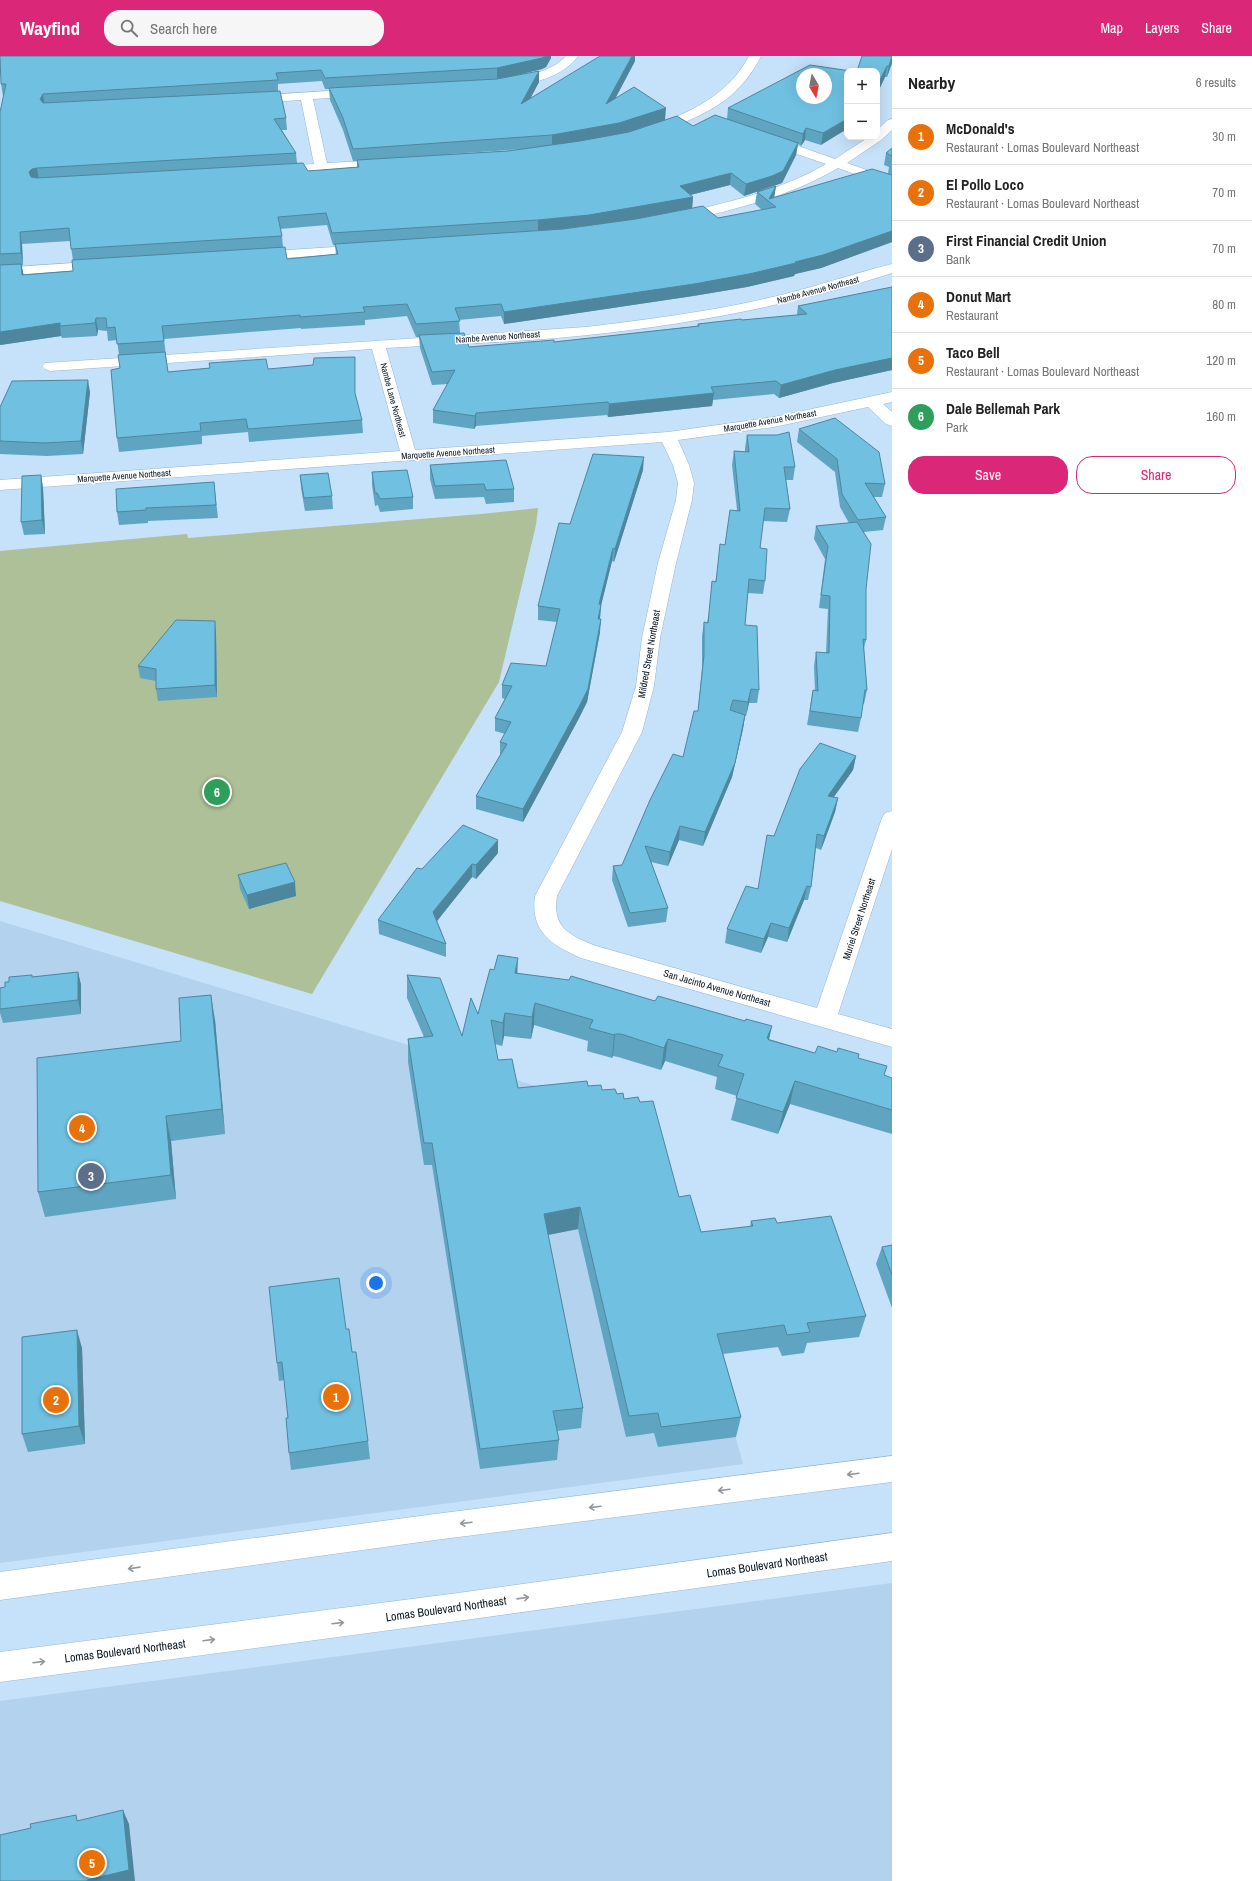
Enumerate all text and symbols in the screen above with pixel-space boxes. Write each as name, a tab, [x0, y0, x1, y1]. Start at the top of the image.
search box	[104, 10, 384, 46]
text: Wayfind	[20, 15, 80, 41]
icon: search	[118, 17, 140, 39]
text: Search here	[150, 18, 217, 39]
text: Map	[1101, 19, 1123, 37]
text: Layers	[1145, 19, 1179, 37]
text: Share	[1201, 19, 1232, 37]
north arrow	[796, 68, 832, 104]
map controls	[844, 68, 880, 140]
button: +	[844, 68, 880, 104]
text: Nearby	[908, 71, 955, 94]
text: 6 results	[1196, 74, 1236, 91]
button: −	[844, 104, 880, 140]
text: McDonald's	[946, 118, 1015, 139]
text: 1	[918, 128, 924, 145]
text: 30 m	[1212, 128, 1236, 145]
text: Restaurant · Lomas Boulevard Northeast	[946, 139, 1139, 156]
text: El Pollo Loco	[946, 174, 1024, 195]
text: 2	[918, 184, 924, 201]
text: 70 m	[1212, 184, 1236, 201]
text: Restaurant · Lomas Boulevard Northeast	[946, 195, 1139, 212]
text: First Financial Credit Union	[946, 230, 1107, 251]
text: 3	[918, 240, 924, 257]
text: 70 m	[1212, 240, 1236, 257]
text: Bank	[946, 251, 970, 268]
street label: Nambe Avenue Northeast	[776, 273, 860, 307]
text: Donut Mart	[946, 286, 1011, 307]
text: 4	[918, 296, 924, 313]
text: 80 m	[1212, 296, 1236, 313]
text: Restaurant	[946, 307, 998, 324]
street label: Nambe Avenue Northeast	[455, 328, 541, 346]
text: Taco Bell	[946, 342, 1000, 363]
text: 5	[918, 352, 924, 369]
text: 120 m	[1206, 352, 1236, 369]
street label: Nambe Lane Northeast	[377, 362, 409, 438]
text: Restaurant · Lomas Boulevard Northeast	[946, 363, 1139, 380]
text: Dale Bellemah Park	[946, 398, 1060, 419]
street label: Marquette Avenue Northeast	[723, 407, 817, 435]
text: 6	[918, 408, 924, 425]
text: 160 m	[1206, 408, 1236, 425]
text: Park	[946, 419, 968, 436]
street label: Marquette Avenue Northeast	[401, 444, 495, 462]
button: Save	[908, 456, 1068, 494]
button: Share	[1076, 456, 1236, 494]
street label: Marquette Avenue Northeast	[77, 467, 171, 485]
street label: Mildred Street Northeast	[635, 608, 663, 699]
pin: 6	[204, 777, 230, 807]
street label: Muriel Street Northeast	[840, 876, 879, 961]
street label: San Jacinto Avenue Northeast	[662, 967, 773, 1010]
pin: 4	[69, 1113, 95, 1143]
pin: 3	[78, 1161, 104, 1191]
your location	[366, 1273, 386, 1293]
pin: 1	[323, 1382, 349, 1412]
pin: 2	[43, 1385, 69, 1415]
one-way arrow	[847, 1470, 860, 1478]
one-way arrow	[718, 1487, 731, 1494]
one-way arrow	[589, 1503, 602, 1511]
one-way arrow	[460, 1519, 473, 1527]
street label: Lomas Boulevard Northeast	[705, 1549, 829, 1581]
one-way arrow	[128, 1564, 141, 1572]
street label: Lomas Boulevard Northeast	[384, 1593, 508, 1625]
one-way arrow	[516, 1594, 529, 1602]
one-way arrow	[331, 1619, 344, 1627]
street label: Lomas Boulevard Northeast	[63, 1636, 187, 1666]
one-way arrow	[202, 1636, 215, 1644]
one-way arrow	[32, 1658, 45, 1666]
pin: 5	[79, 1848, 105, 1878]

